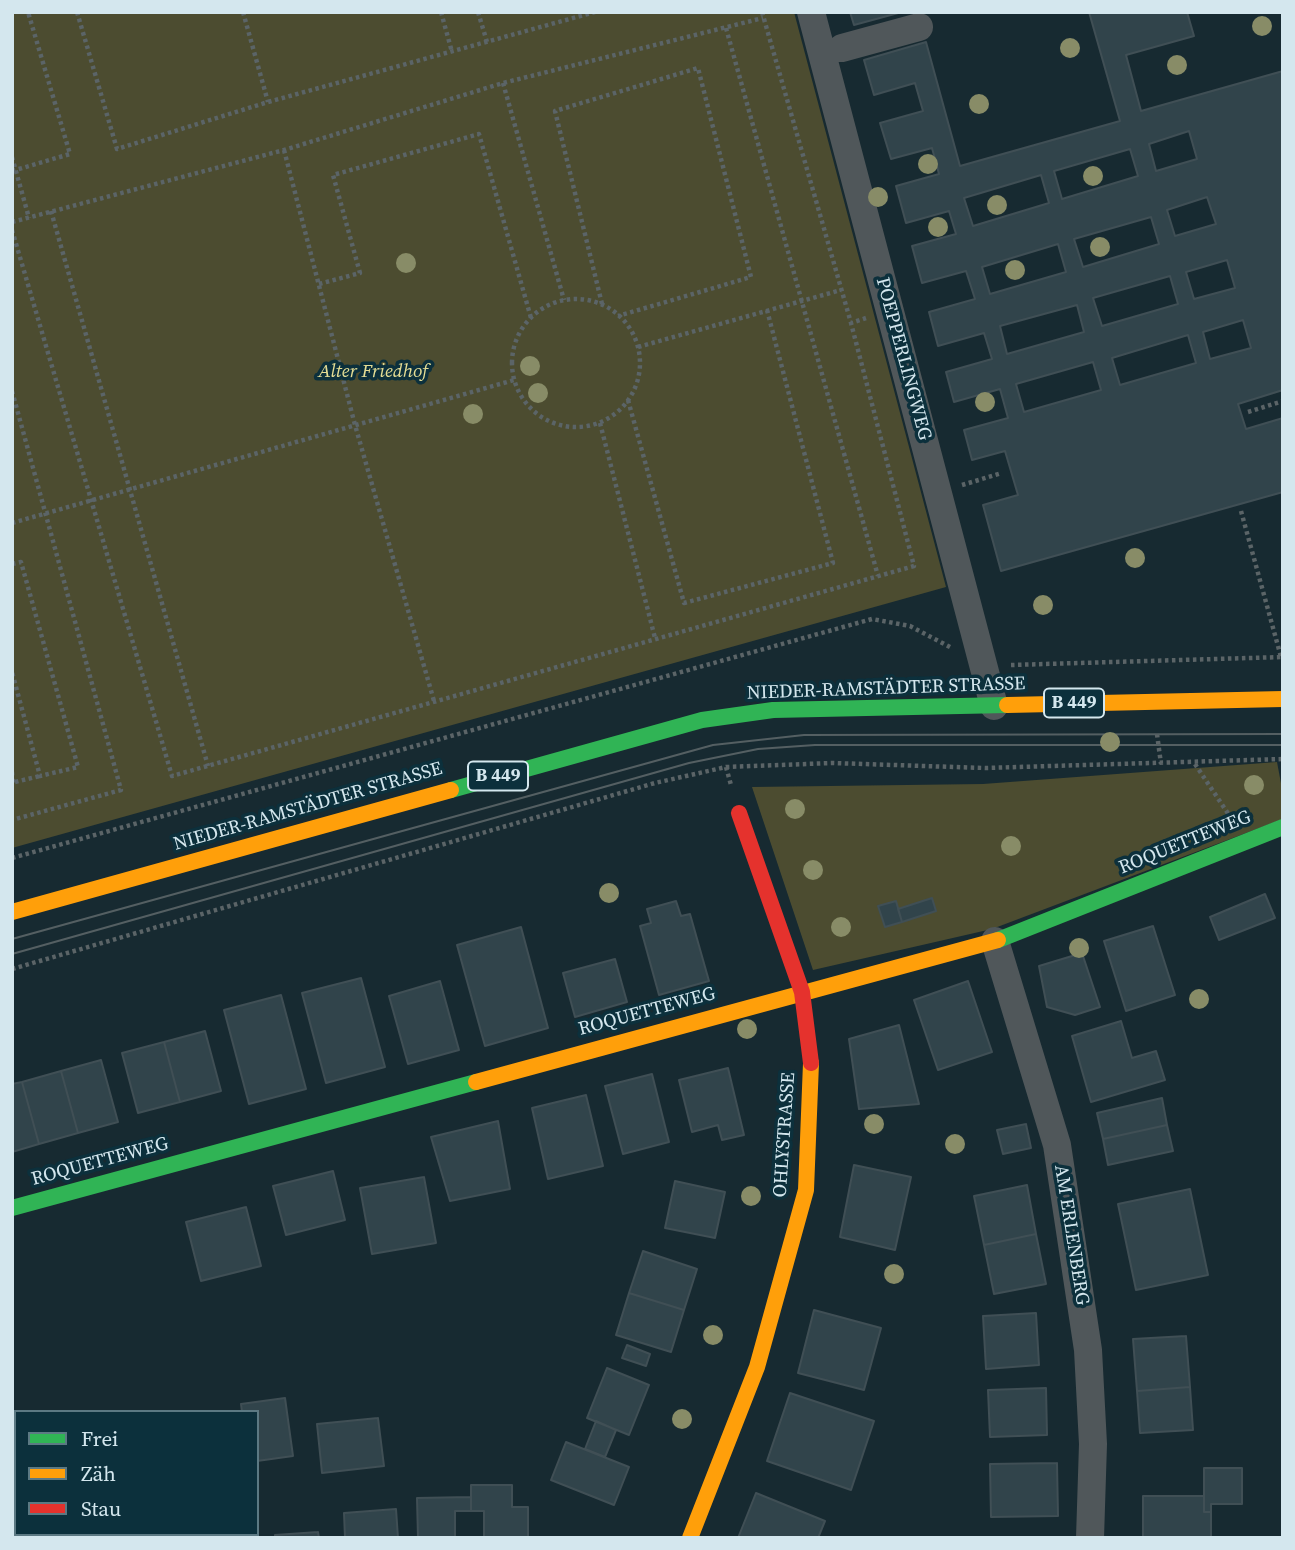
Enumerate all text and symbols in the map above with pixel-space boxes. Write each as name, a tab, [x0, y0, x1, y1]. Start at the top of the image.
street label: POEPPERLINGWEG	[870, 275, 936, 443]
park label: Alter Friedhof	[318, 361, 428, 383]
street label: NIEDER-RAMSTÄDTER STRASSE	[746, 673, 1026, 705]
road number: B 449	[1044, 688, 1104, 718]
street label: NIEDER-RAMSTÄDTER STRASSE	[171, 758, 445, 856]
road number: B 449	[468, 762, 528, 790]
street label: ROQUETTEWEG	[1116, 806, 1254, 880]
street label: ROQUETTEWEG	[576, 983, 718, 1041]
street label: OHLYSTRASSE	[769, 1072, 801, 1198]
street label: ROQUETTEWEG	[29, 1133, 171, 1191]
street label: AM ERLENBERG	[1049, 1163, 1093, 1307]
legend	[14, 1410, 259, 1536]
text: Frei	[81, 1424, 118, 1453]
text: Zäh	[81, 1459, 116, 1488]
text: Stau	[81, 1494, 121, 1523]

